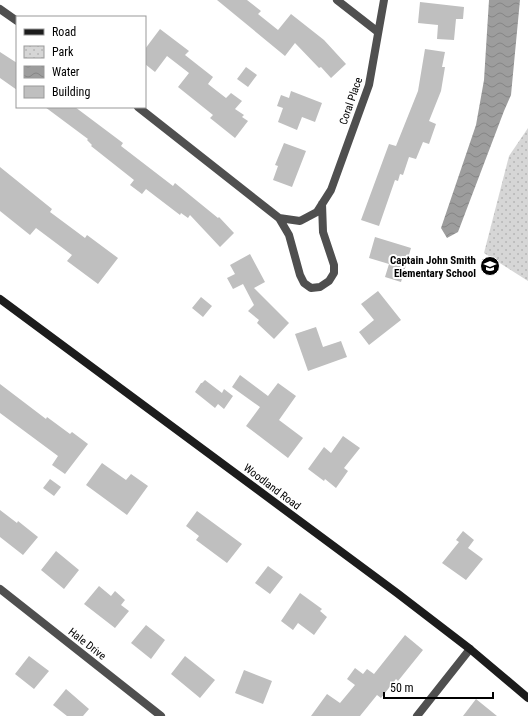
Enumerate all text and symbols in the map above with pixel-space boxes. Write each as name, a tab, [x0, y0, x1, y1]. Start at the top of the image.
legend	[16, 16, 146, 108]
text: Road	[52, 25, 76, 39]
text: Park	[52, 45, 74, 59]
text: Water	[52, 65, 80, 79]
street label: Coral Place	[337, 76, 365, 126]
text: Building	[52, 85, 90, 99]
place label: Captain John Smith Elementary School	[390, 254, 476, 280]
school or university icon: Captain John Smith Elementary School	[479, 255, 501, 277]
street label: Woodland Road	[241, 461, 303, 513]
street label: Hale Drive	[66, 625, 108, 663]
scale bar	[384, 674, 493, 700]
text: 50 m	[390, 681, 414, 695]

